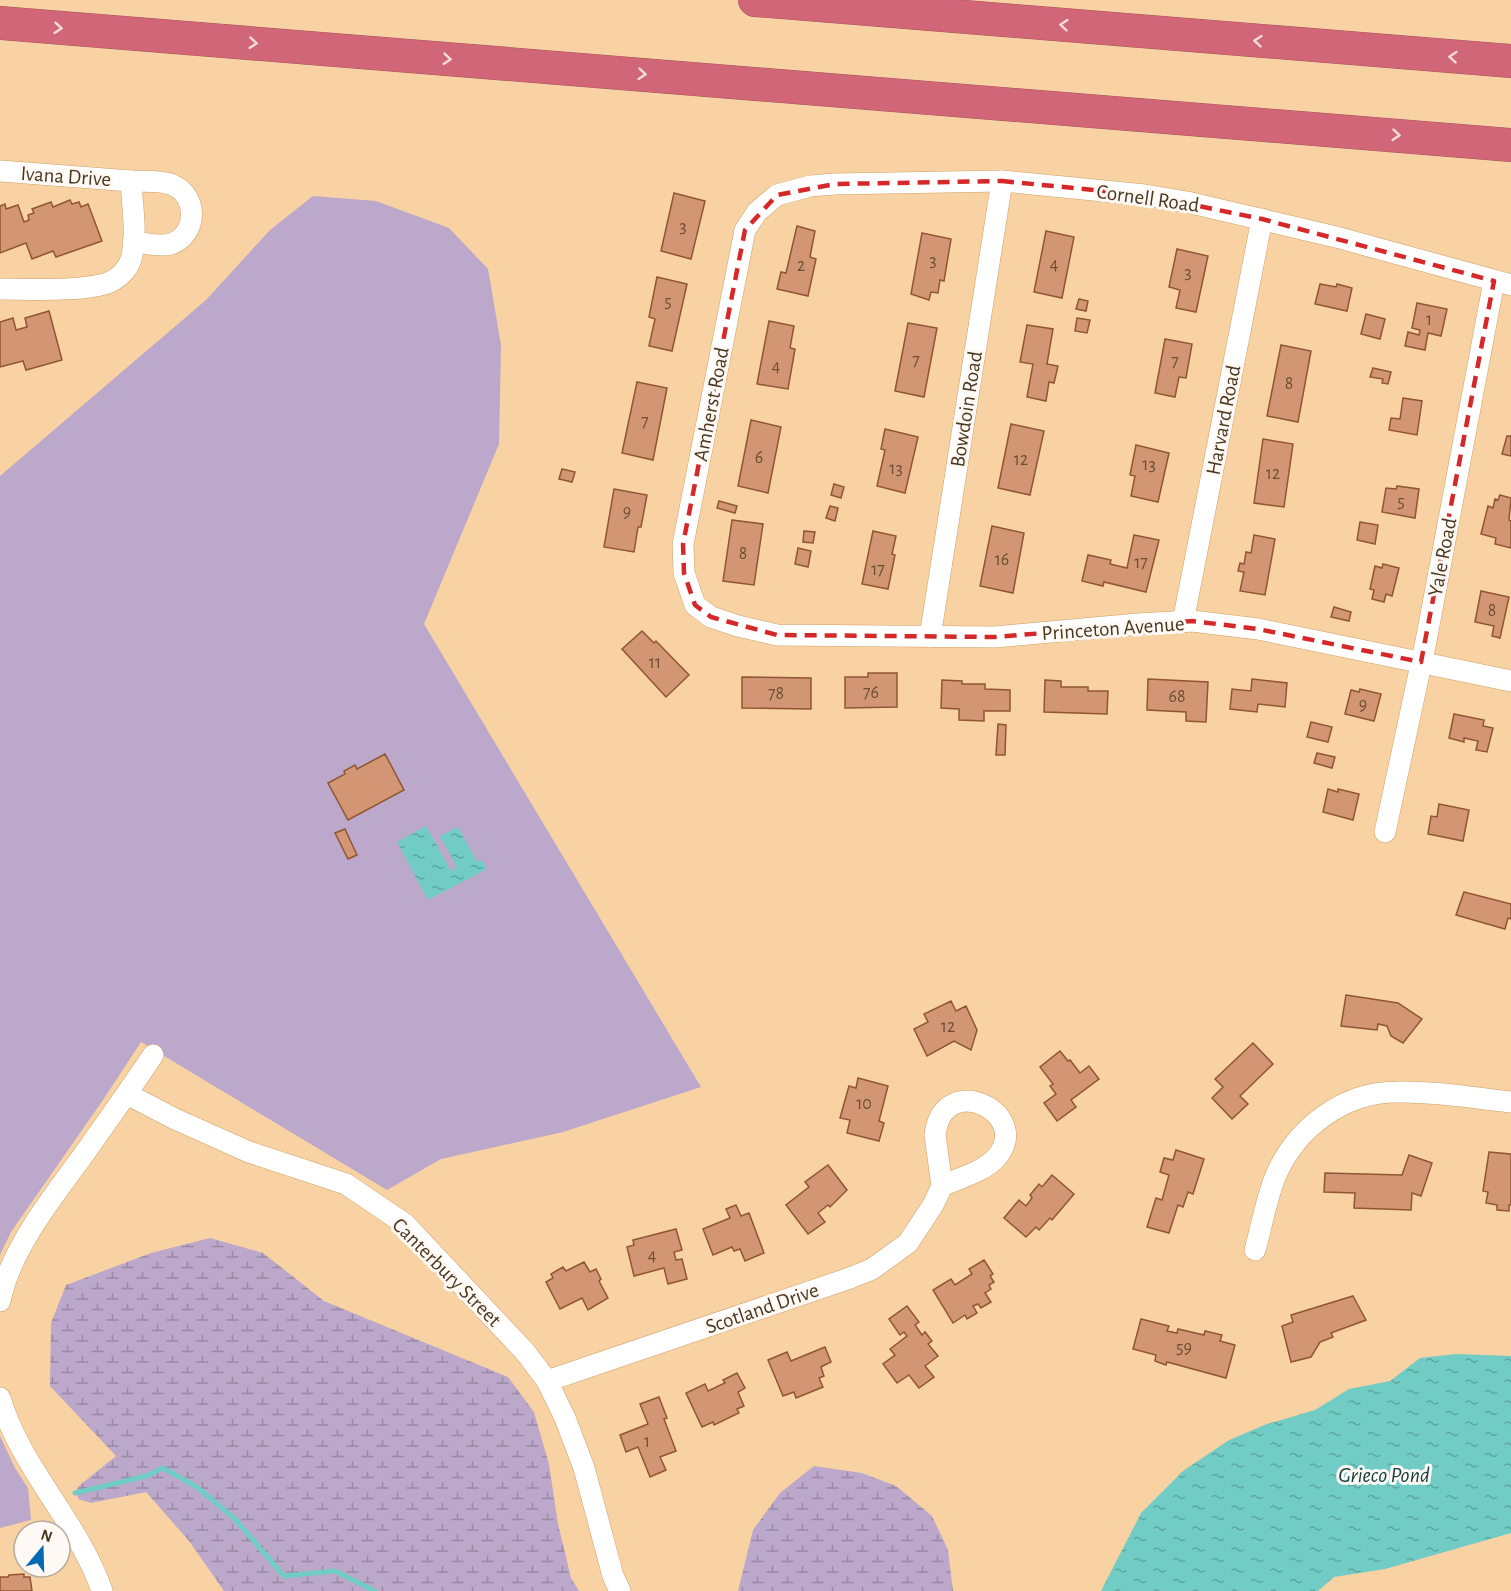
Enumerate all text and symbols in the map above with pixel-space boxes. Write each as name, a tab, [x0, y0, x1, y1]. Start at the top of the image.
one-way arrow	[1059, 19, 1069, 32]
one-way arrow	[54, 21, 63, 34]
one-way arrow	[1254, 35, 1263, 48]
one-way arrow	[248, 37, 257, 50]
one-way arrow	[1448, 50, 1457, 63]
one-way arrow	[443, 52, 452, 65]
one-way arrow	[637, 67, 646, 80]
one-way arrow	[1392, 128, 1401, 141]
street label: Ivana Drive	[20, 163, 112, 190]
street label: Cornell Road	[1095, 181, 1201, 216]
house number: 3	[679, 218, 687, 236]
house number: 3	[929, 252, 937, 270]
house number: 4	[1050, 256, 1059, 274]
house number: 2	[797, 257, 805, 275]
house number: 3	[1184, 264, 1192, 282]
house number: 5	[664, 293, 672, 311]
house number: 1	[1426, 311, 1432, 329]
street label: Amherst Road	[690, 345, 733, 463]
street label: Bowdoin Road	[947, 349, 986, 469]
house number: 7	[912, 352, 920, 370]
house number: 7	[1171, 353, 1179, 371]
house number: 4	[772, 358, 781, 376]
street label: Harvard Road	[1203, 363, 1244, 477]
house number: 8	[1285, 375, 1293, 393]
house number: 7	[641, 413, 649, 431]
house number: 6	[755, 449, 763, 467]
house number: 12	[1014, 451, 1028, 469]
house number: 13	[1142, 456, 1156, 474]
house number: 13	[889, 460, 903, 478]
house number: 12	[1266, 465, 1280, 483]
house number: 5	[1397, 493, 1405, 511]
house number: 9	[623, 503, 631, 521]
street label: Yale Road	[1425, 516, 1460, 598]
house number: 8	[739, 545, 747, 563]
house number: 16	[995, 551, 1009, 569]
house number: 17	[1134, 554, 1148, 572]
house number: 17	[871, 561, 885, 579]
house number: 8	[1488, 602, 1496, 620]
street label: Princeton Avenue	[1041, 613, 1185, 644]
house number: 11	[649, 654, 661, 672]
house number: 76	[863, 684, 879, 702]
house number: 78	[768, 685, 784, 703]
house number: 68	[1169, 688, 1186, 706]
house number: 9	[1359, 696, 1367, 714]
house number: 12	[941, 1018, 955, 1036]
house number: 10	[856, 1095, 872, 1113]
street label: Canterbury Street	[388, 1214, 505, 1331]
house number: 4	[648, 1247, 657, 1265]
street label: Scotland Drive	[703, 1279, 821, 1338]
house number: 59	[1176, 1339, 1192, 1357]
house number: 1	[644, 1433, 650, 1451]
water label: Grieco Pond	[1338, 1464, 1430, 1486]
north arrow	[12, 1519, 72, 1579]
text: N	[39, 1526, 54, 1545]

